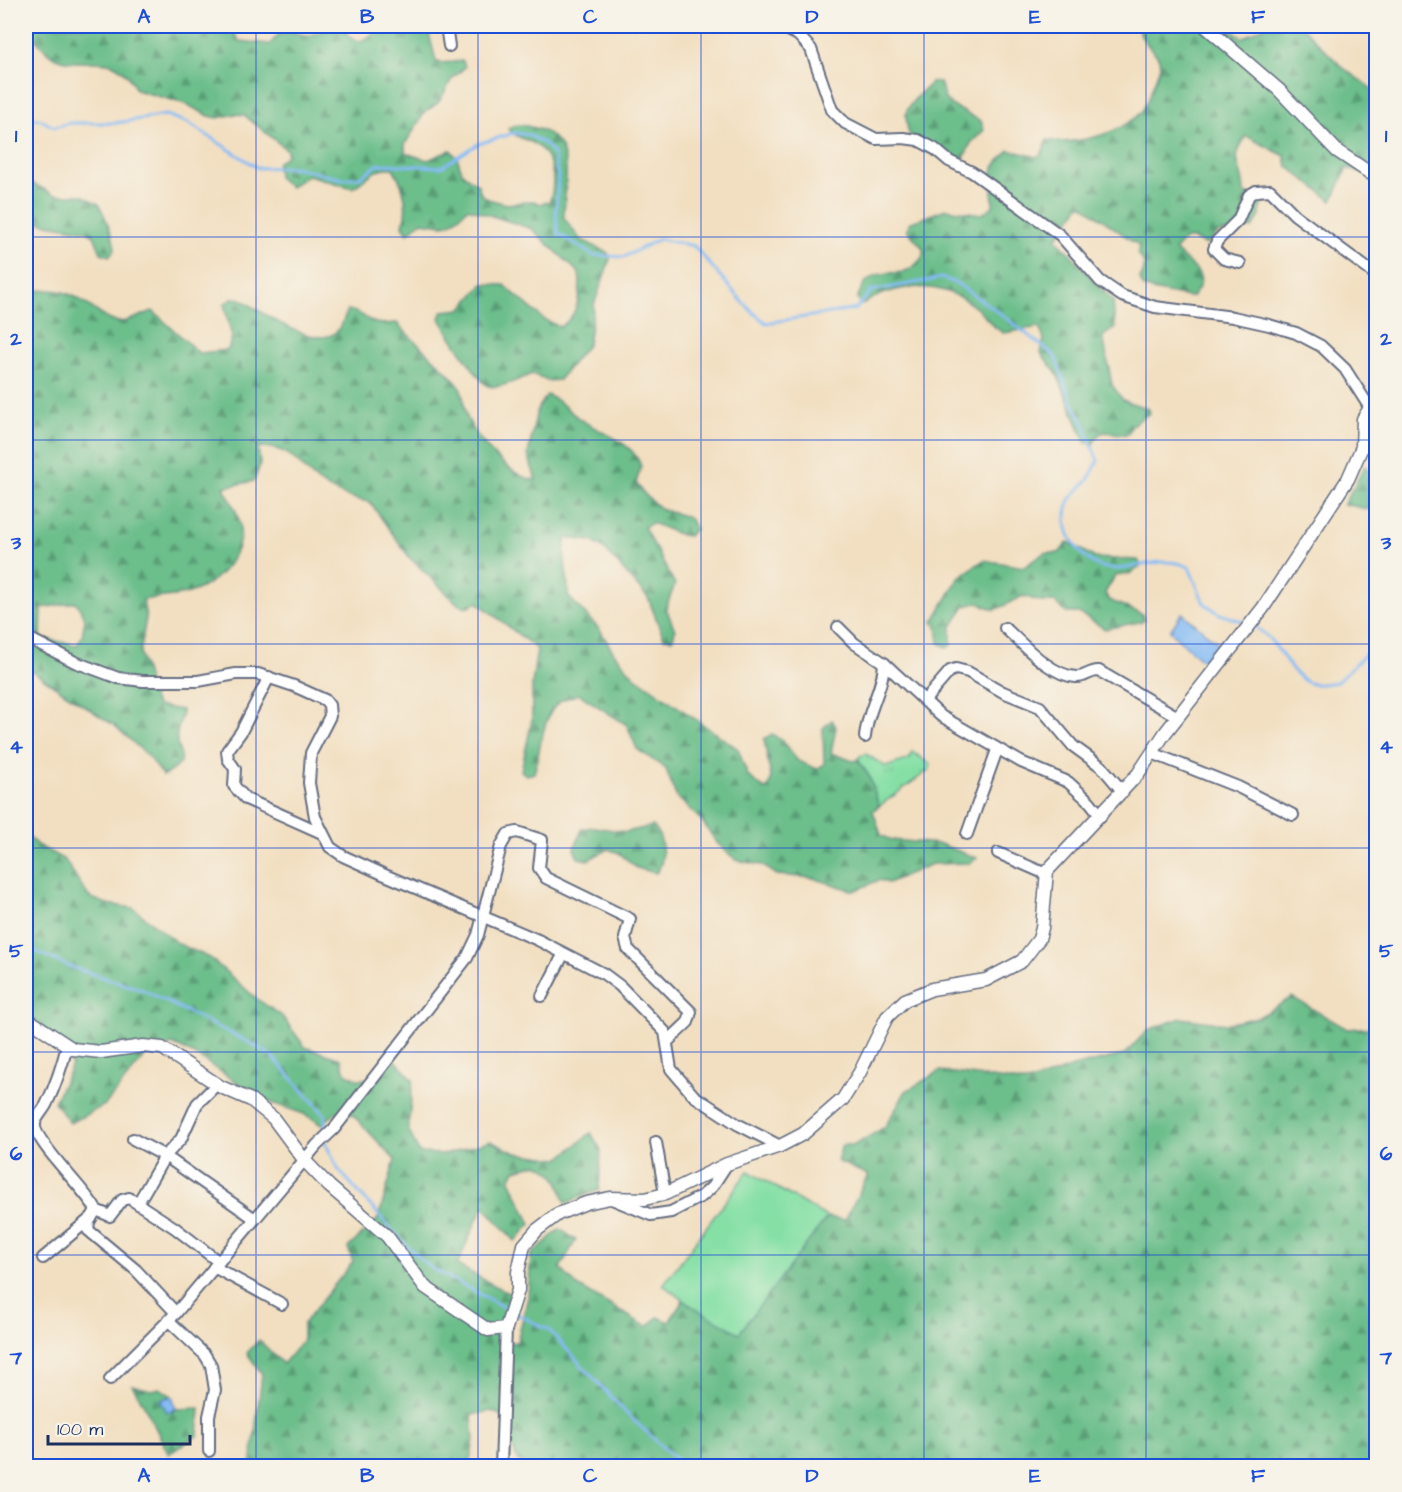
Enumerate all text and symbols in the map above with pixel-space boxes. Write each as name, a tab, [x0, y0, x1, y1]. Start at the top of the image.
text: A	[138, 3, 151, 31]
text: B	[360, 3, 375, 31]
text: C	[583, 3, 598, 31]
text: D	[806, 3, 819, 31]
text: E	[1029, 3, 1041, 31]
text: F	[1251, 3, 1266, 31]
text: 1	[15, 122, 18, 150]
text: 1	[1385, 122, 1388, 150]
text: 2	[9, 325, 22, 353]
text: 2	[1379, 325, 1392, 353]
text: 3	[10, 529, 22, 557]
text: 3	[1380, 529, 1392, 557]
text: 4	[9, 733, 23, 761]
text: 4	[1379, 733, 1393, 761]
text: 5	[9, 937, 24, 965]
text: 5	[1379, 937, 1394, 965]
text: 6	[10, 1140, 23, 1168]
text: 6	[1380, 1140, 1393, 1168]
text: 7	[9, 1344, 23, 1372]
text: 7	[1379, 1344, 1393, 1372]
scale bar	[48, 1408, 190, 1446]
text: 100 m	[57, 1417, 103, 1442]
text: A	[138, 1462, 151, 1490]
text: B	[360, 1462, 375, 1490]
text: C	[583, 1462, 598, 1490]
text: D	[806, 1462, 819, 1490]
text: E	[1029, 1462, 1041, 1490]
text: F	[1251, 1462, 1266, 1490]

